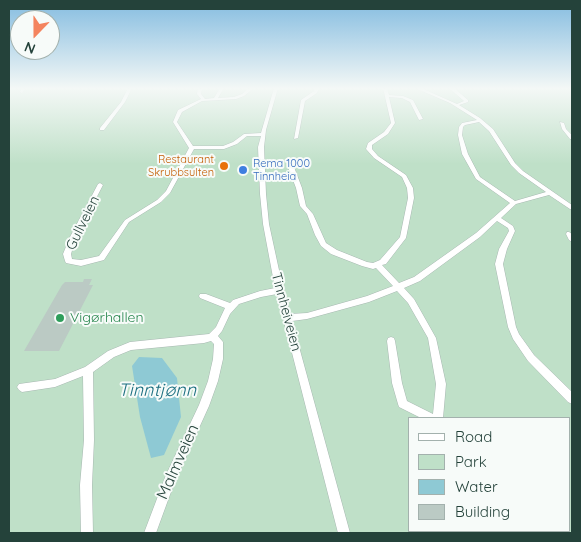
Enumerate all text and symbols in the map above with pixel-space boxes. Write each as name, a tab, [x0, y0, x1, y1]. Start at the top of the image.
north arrow	[10, 10, 60, 60]
text: N	[22, 38, 38, 58]
place label: Restaurant Skrubbsulten	[148, 153, 214, 179]
place label: Rema 1000 Tinnheia	[253, 157, 310, 183]
marker: Restaurant Skrubbsulten	[218, 160, 230, 172]
marker: Rema 1000 Tinnheia	[237, 164, 249, 176]
street label: Gullveien	[63, 193, 103, 253]
street label: Tinnheiveien	[267, 271, 305, 353]
place label: Vigørhallen	[70, 310, 144, 326]
marker: Vigørhallen	[54, 312, 66, 324]
water label: Tinntjønn	[118, 380, 196, 402]
legend	[408, 417, 571, 532]
street label: Malmveien	[153, 421, 203, 503]
text: Road	[455, 427, 492, 446]
text: Park	[455, 452, 487, 471]
text: Water	[455, 477, 498, 496]
text: Building	[455, 502, 510, 521]

